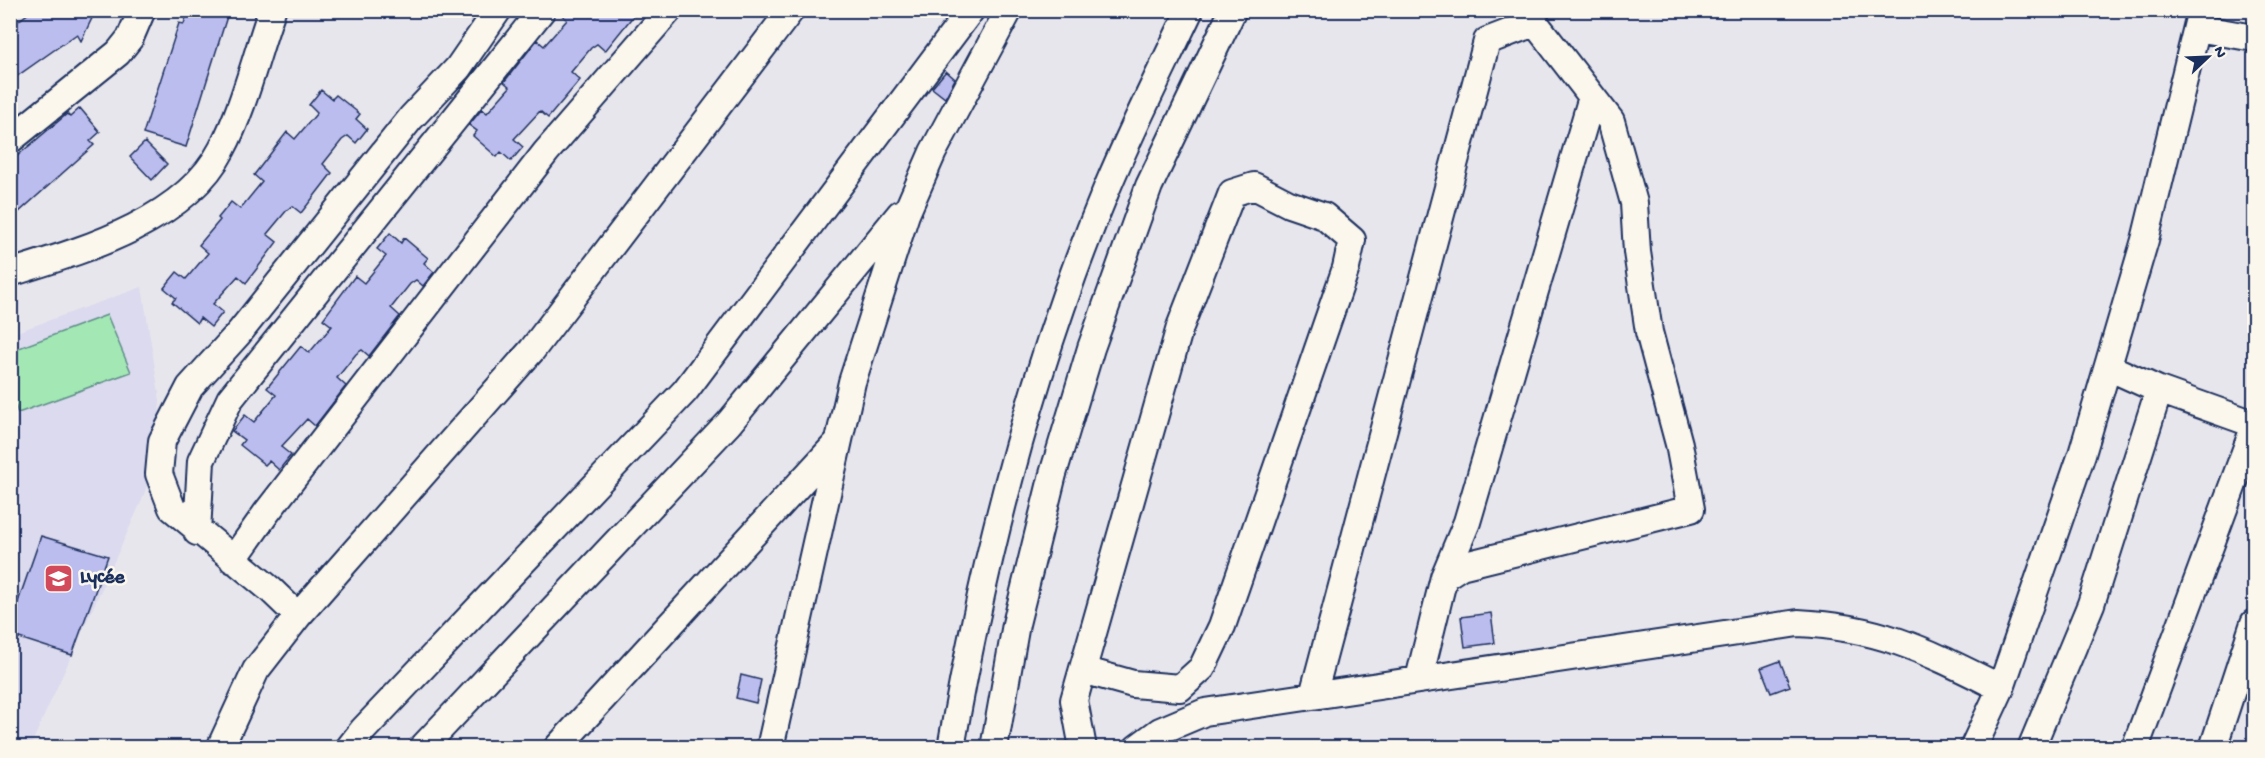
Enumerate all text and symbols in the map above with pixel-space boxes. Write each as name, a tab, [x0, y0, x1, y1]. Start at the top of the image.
north arrow	[2178, 27, 2238, 87]
text: N	[2208, 44, 2230, 62]
school or university icon: Lycée	[43, 562, 75, 594]
place label: Lycée	[80, 567, 125, 590]

